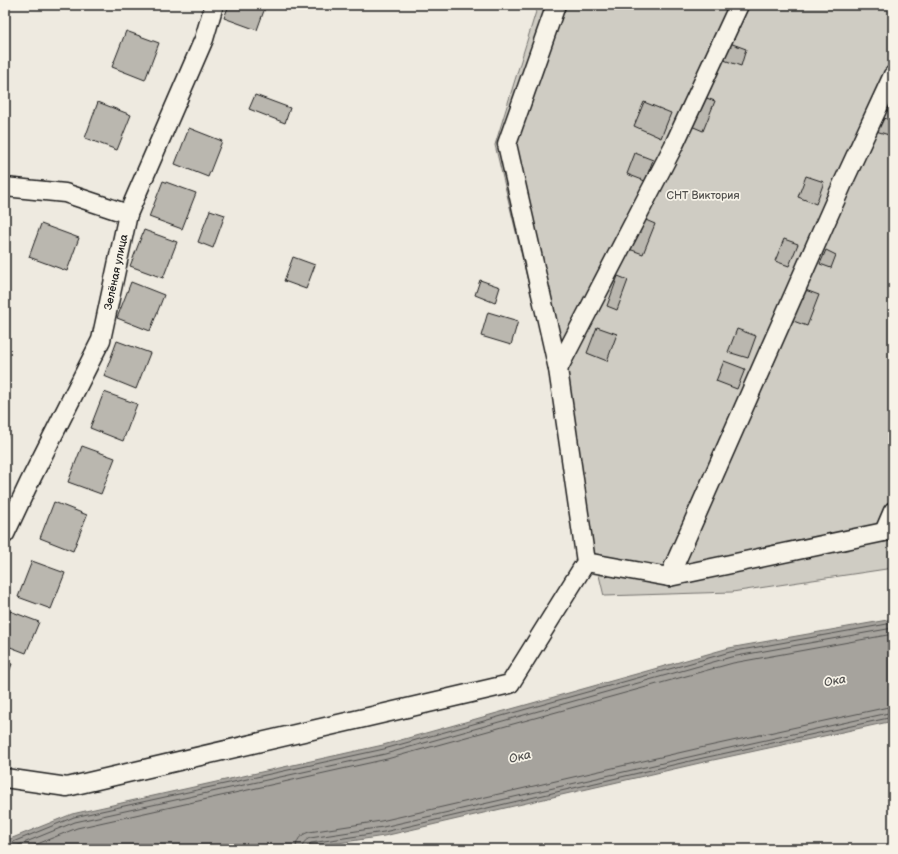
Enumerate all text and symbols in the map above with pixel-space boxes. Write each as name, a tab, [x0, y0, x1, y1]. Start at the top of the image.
park label: СНТ Виктория	[666, 189, 740, 202]
street label: Зелёная улица	[101, 232, 130, 311]
water label: Ока	[823, 672, 847, 690]
water label: Ока	[507, 747, 533, 767]

